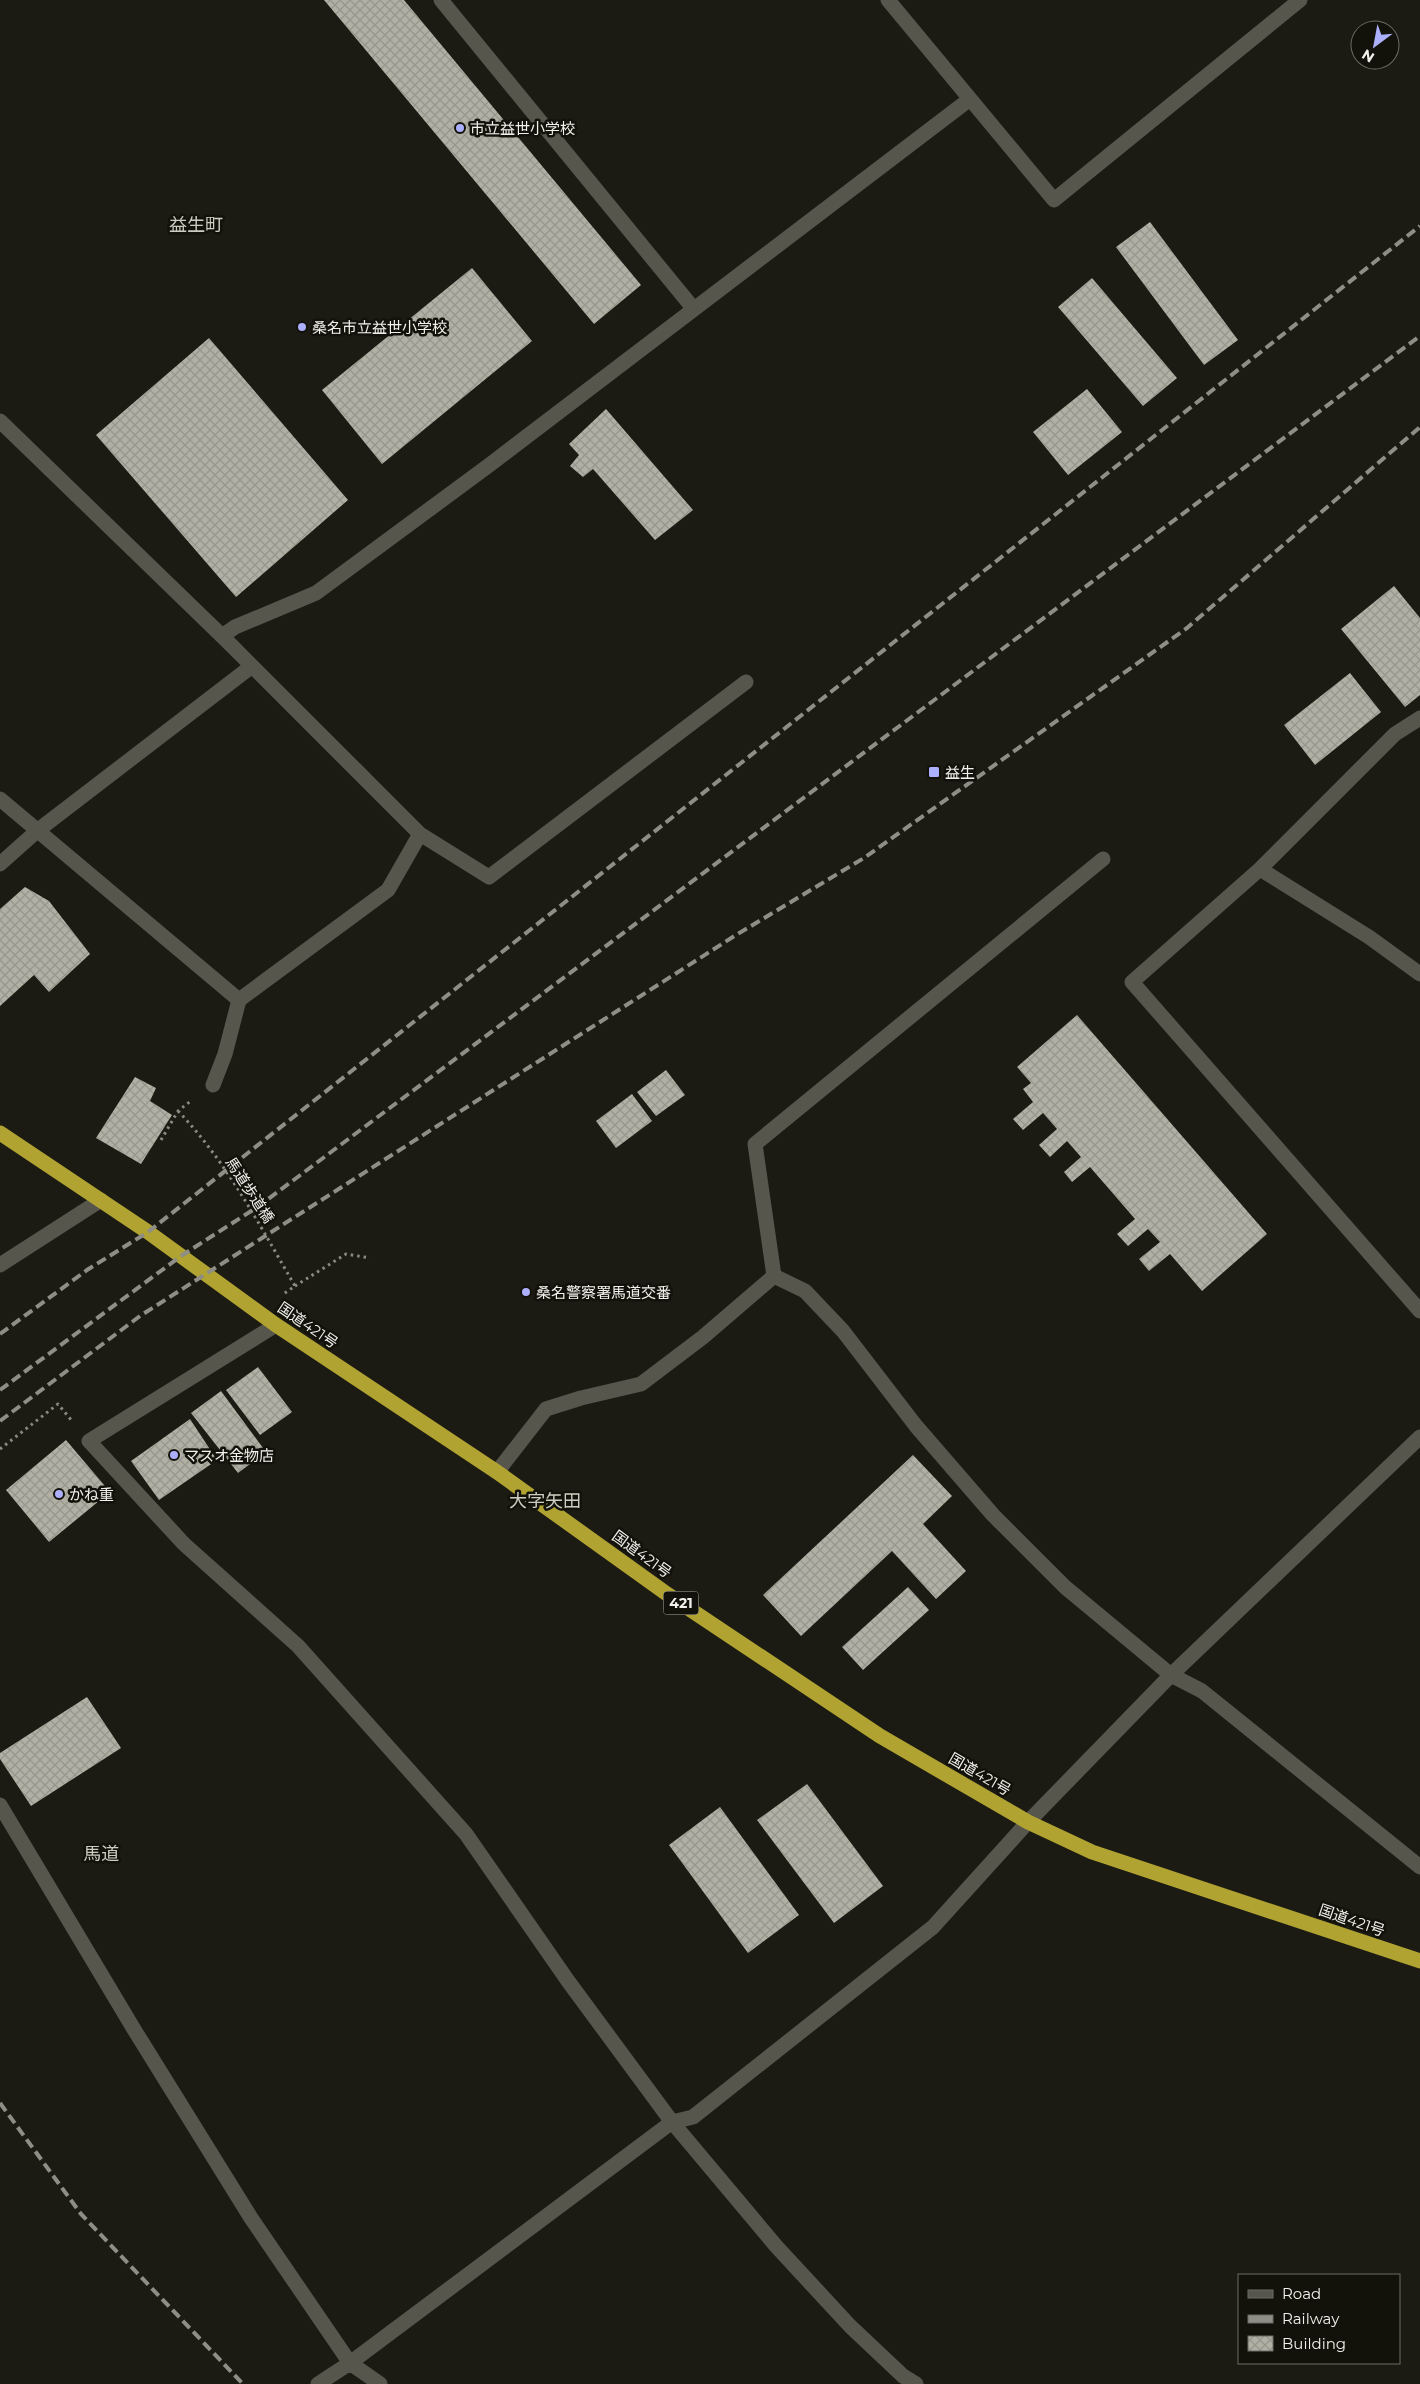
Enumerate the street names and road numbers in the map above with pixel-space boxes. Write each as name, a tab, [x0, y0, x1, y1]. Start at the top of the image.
street label: 馬道歩道橋	[222, 1153, 278, 1227]
street label: 国道421号	[274, 1298, 342, 1352]
street label: 国道421号	[609, 1526, 675, 1582]
road number: 421	[664, 1592, 698, 1615]
street label: 国道421号	[945, 1749, 1015, 1799]
street label: 国道421号	[1316, 1900, 1388, 1940]

